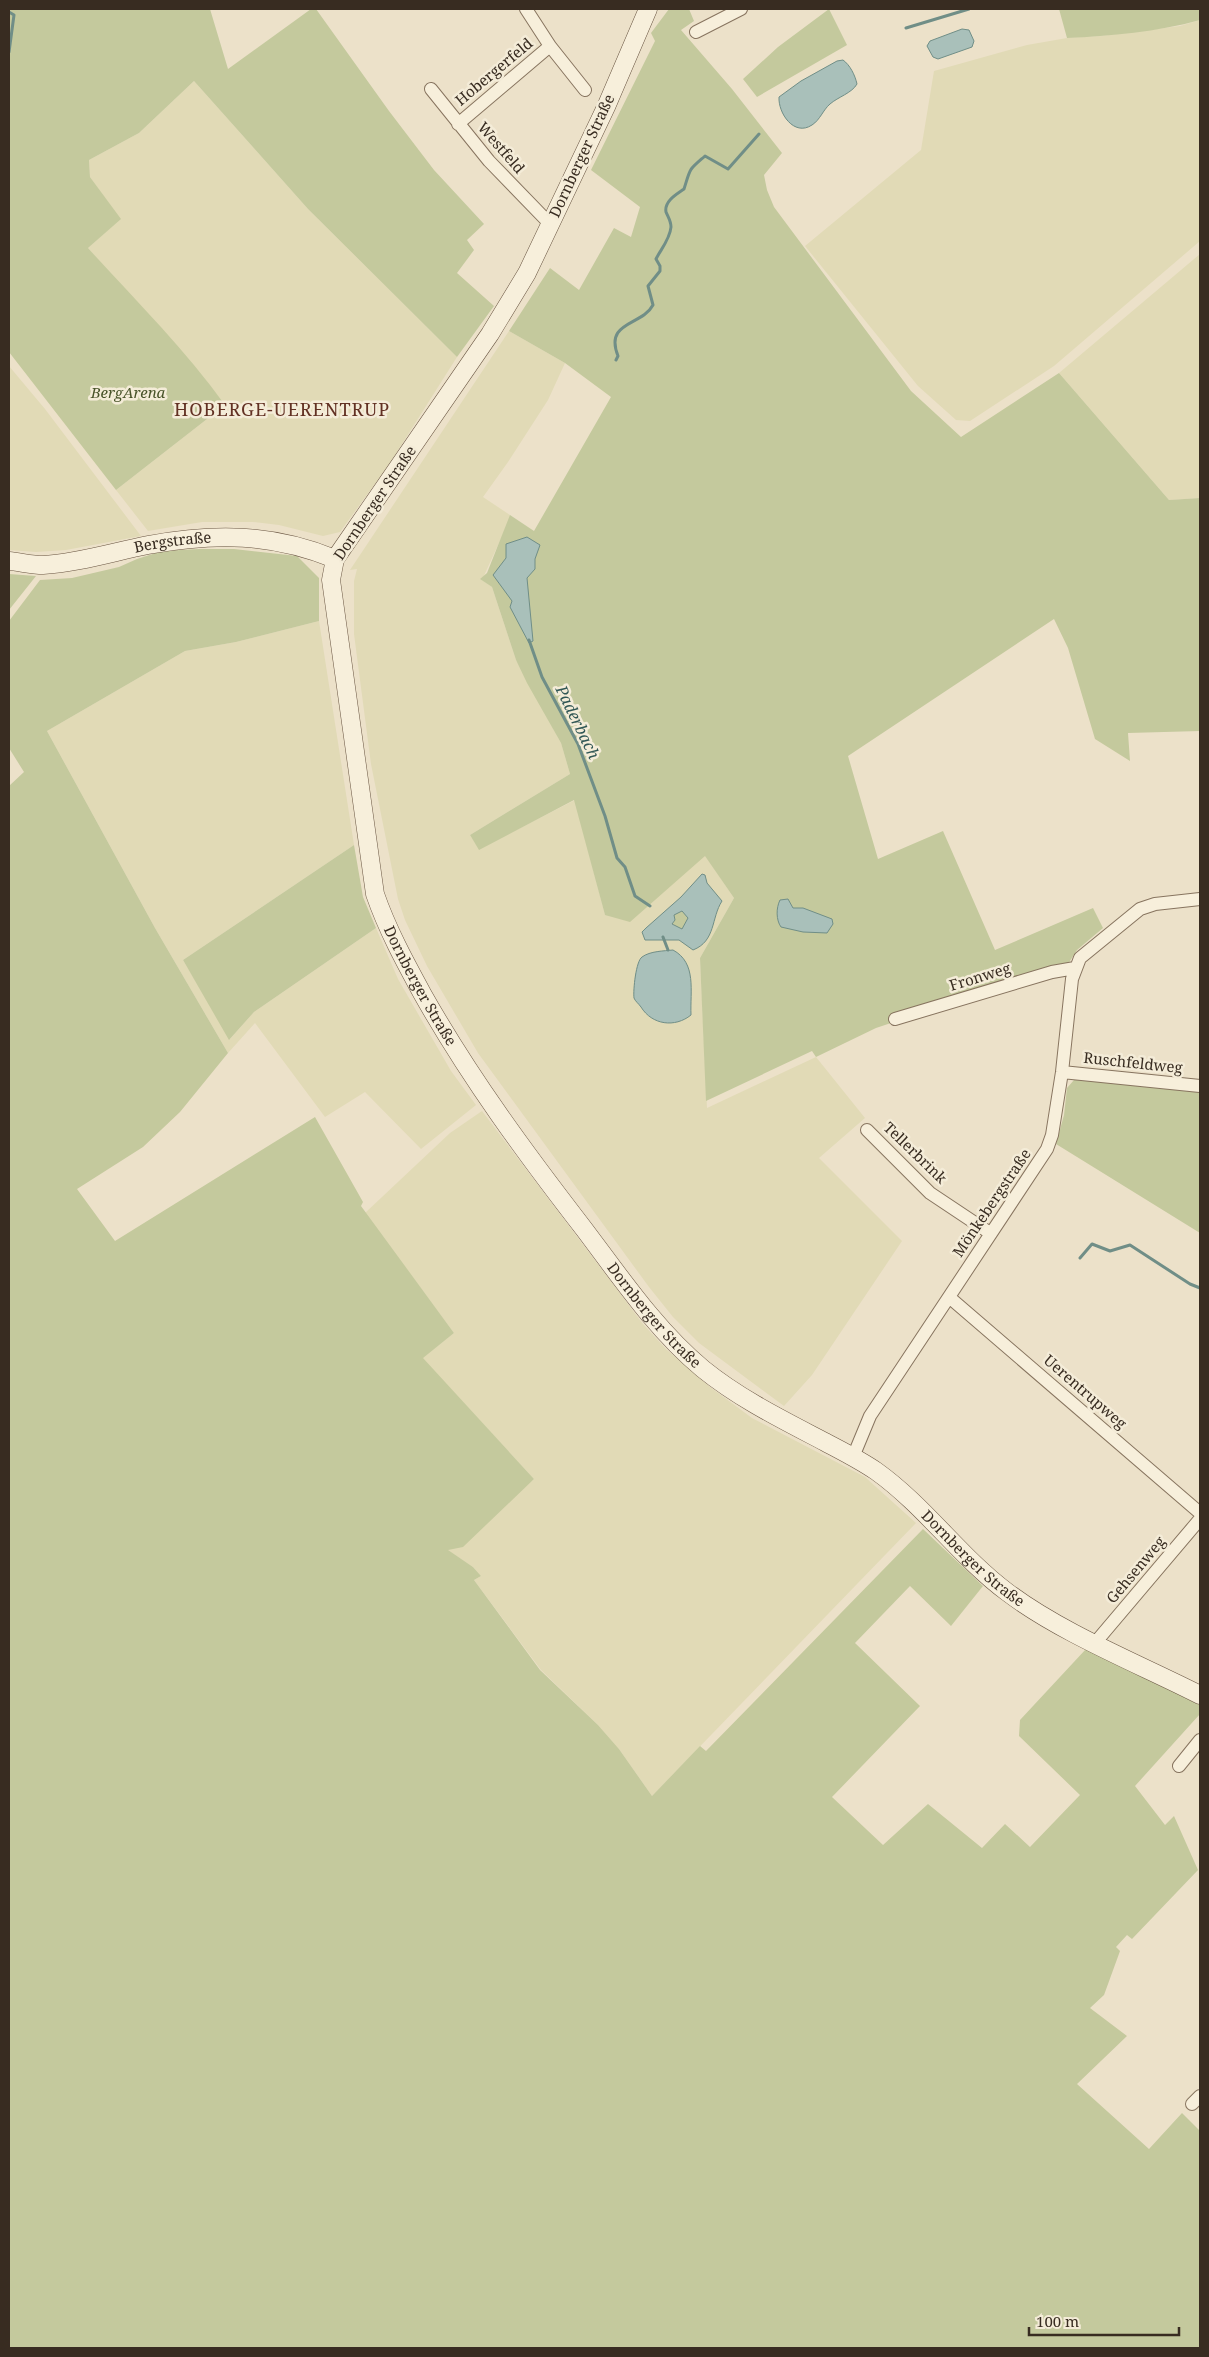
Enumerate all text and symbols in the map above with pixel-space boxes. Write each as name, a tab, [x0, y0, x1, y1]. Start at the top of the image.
street label: Hobergerfeld	[450, 33, 536, 110]
street label: Dornberger Straße	[544, 91, 618, 221]
street label: Westfeld	[474, 117, 530, 177]
park label: BergArena	[90, 382, 166, 402]
district label: HOBERGE-UERENTRUP	[174, 397, 390, 421]
street label: Dornberger Straße	[328, 441, 420, 564]
street label: Bergstraße	[132, 527, 212, 557]
water label: Paderbach	[550, 681, 605, 763]
street label: Dornberger Straße	[380, 922, 462, 1049]
street label: Fronweg	[947, 957, 1013, 995]
street label: Ruschfeldweg	[1083, 1047, 1184, 1077]
street label: Tellerbrink	[880, 1117, 952, 1188]
street label: Mönkebergstraße	[948, 1145, 1035, 1260]
street label: Dornberger Straße	[603, 1258, 706, 1372]
street label: Uerentrupweg	[1040, 1350, 1131, 1433]
street label: Dornberger Straße	[918, 1505, 1029, 1611]
street label: Gehsenweg	[1101, 1532, 1169, 1607]
scale bar	[1029, 2304, 1179, 2336]
text: 100 m	[1036, 2311, 1079, 2331]

